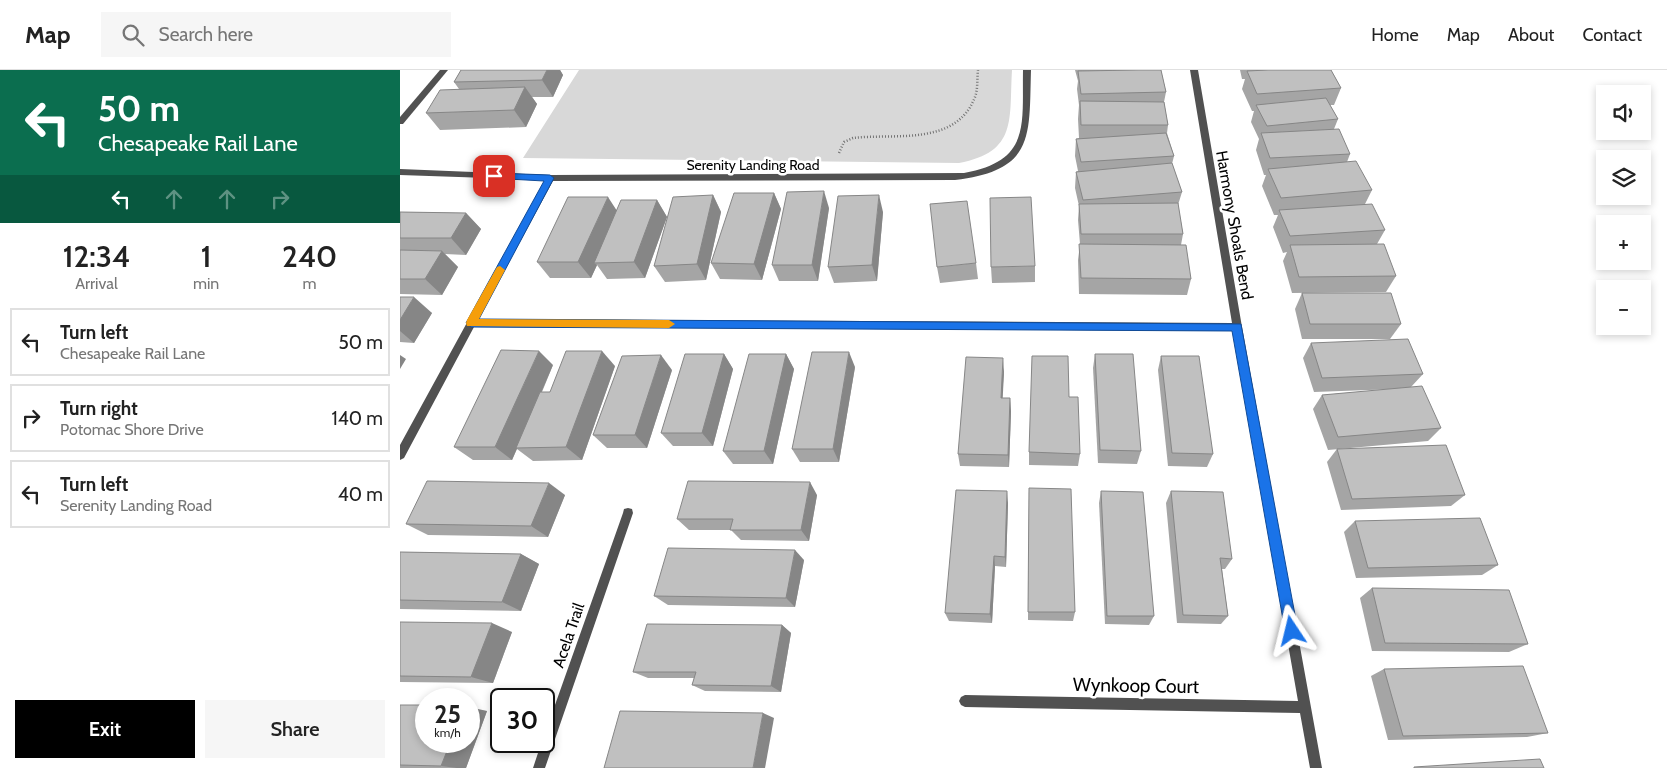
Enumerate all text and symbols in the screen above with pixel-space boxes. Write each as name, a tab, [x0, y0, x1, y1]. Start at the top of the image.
search box	[101, 12, 451, 57]
text: Map	[25, 20, 71, 49]
icon: search	[119, 21, 147, 49]
text: Search here	[159, 23, 253, 46]
text: Home	[1371, 24, 1419, 46]
text: Map	[1447, 24, 1480, 46]
text: About	[1508, 24, 1554, 46]
text: Contact	[1582, 24, 1642, 46]
map controls	[1596, 85, 1651, 335]
button: sound	[1596, 85, 1651, 140]
text: 50 m	[98, 87, 180, 130]
icon: left	[15, 90, 80, 155]
text: Chesapeake Rail Lane	[98, 130, 298, 157]
street label: Harmony Shoals Bend	[1212, 149, 1257, 301]
button: layers	[1596, 150, 1651, 205]
pin	[473, 155, 515, 197]
street label: Serenity Landing Road	[686, 156, 820, 174]
icon: arrive	[480, 162, 508, 190]
icon: left	[107, 185, 135, 213]
icon: ahead	[160, 185, 188, 213]
icon: ahead	[213, 185, 241, 213]
icon: right	[266, 185, 294, 213]
button: +	[1596, 215, 1651, 270]
text: 12:34	[63, 238, 130, 275]
text: 1	[201, 238, 211, 275]
text: 240	[282, 238, 337, 275]
text: Arrival	[75, 274, 118, 293]
text: min	[193, 274, 219, 293]
text: m	[303, 274, 317, 293]
button: −	[1596, 280, 1651, 335]
text: Turn left	[60, 321, 128, 344]
icon: left	[17, 328, 45, 356]
text: 50 m	[339, 331, 383, 354]
text: Chesapeake Rail Lane	[60, 344, 205, 363]
text: Turn right	[60, 397, 138, 420]
icon: right	[17, 404, 45, 432]
text: 140 m	[332, 407, 383, 430]
text: Potomac Shore Drive	[60, 420, 204, 439]
text: Turn left	[60, 473, 128, 496]
icon: left	[17, 480, 45, 508]
text: 40 m	[338, 483, 383, 506]
text: Serenity Landing Road	[60, 496, 212, 515]
street label: Acela Trail	[549, 600, 588, 670]
position arrow	[1265, 604, 1317, 656]
street label: Wynkoop Court	[1073, 673, 1200, 698]
speed limit sign: 30	[490, 688, 555, 753]
text: 25	[434, 699, 461, 729]
button: Exit	[15, 700, 195, 758]
button: Share	[205, 700, 385, 758]
text: km/h	[434, 725, 461, 740]

